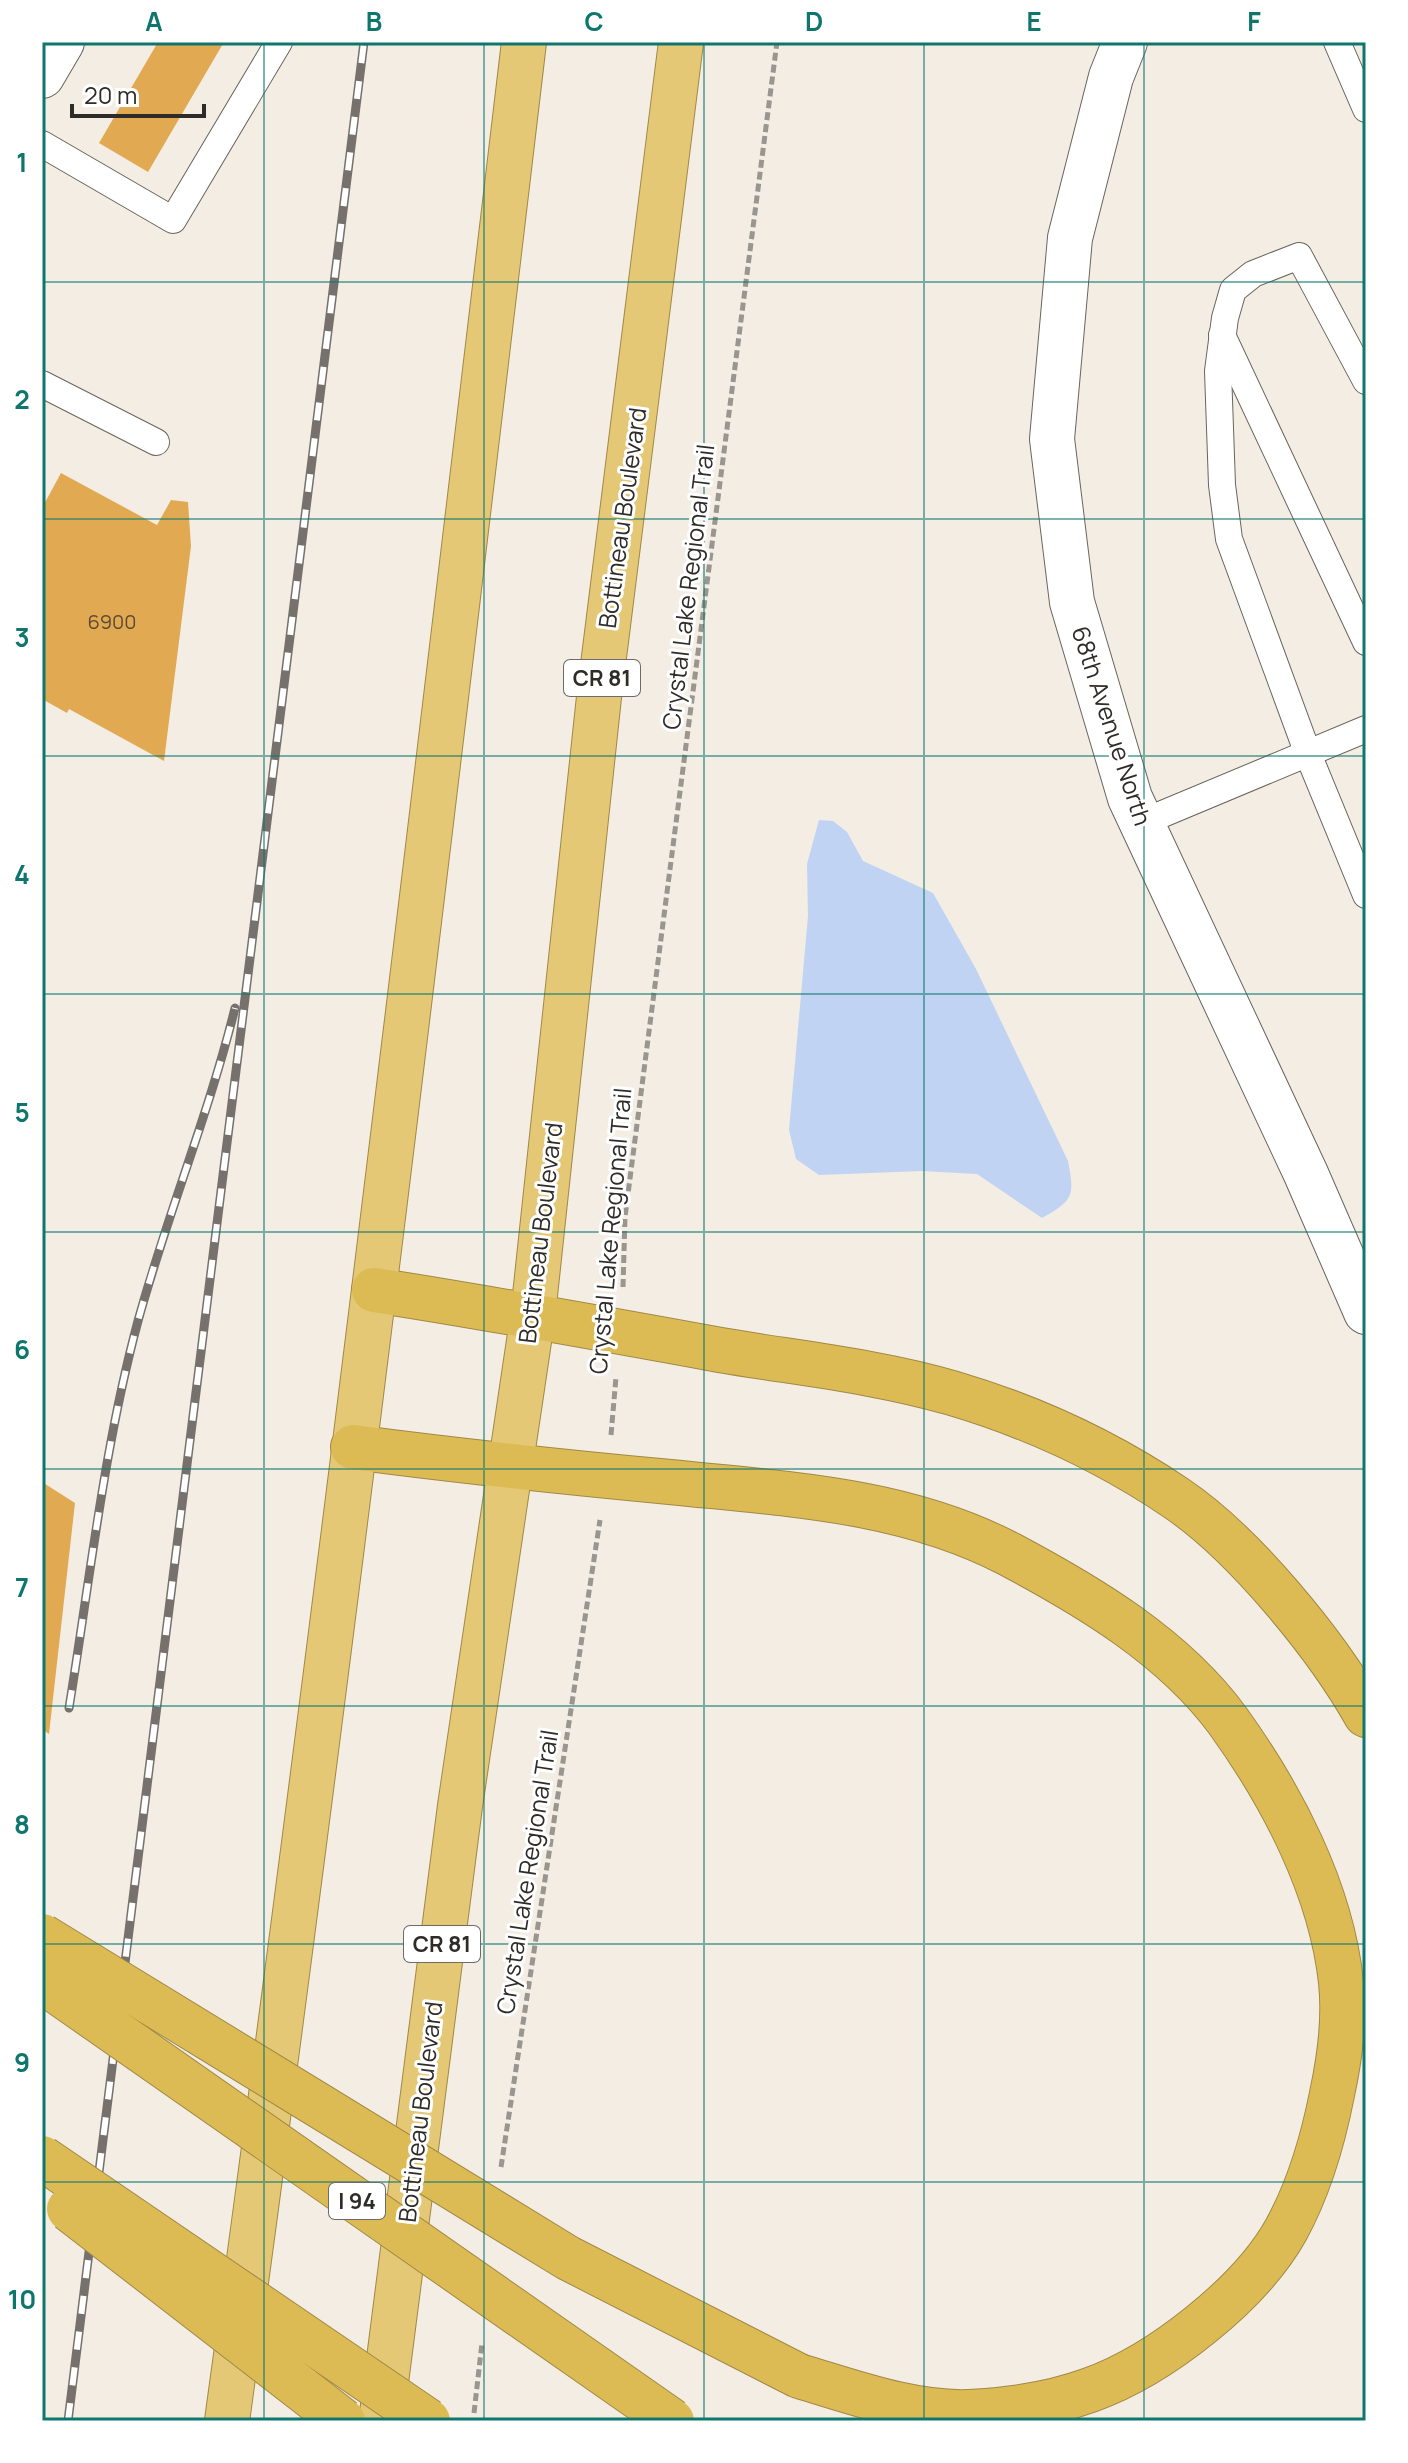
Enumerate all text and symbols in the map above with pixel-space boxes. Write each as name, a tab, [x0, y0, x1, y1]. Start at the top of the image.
text: A	[145, 3, 163, 39]
text: B	[366, 3, 382, 39]
text: C	[584, 3, 604, 39]
text: D	[805, 3, 823, 39]
text: E	[1026, 3, 1042, 39]
text: F	[1247, 3, 1261, 39]
scale bar	[72, 68, 204, 118]
text: 20 m	[84, 78, 137, 111]
text: 1	[16, 144, 28, 180]
text: 2	[14, 381, 30, 417]
street label: Bottineau Boulevard	[590, 405, 653, 630]
street label: Crystal Lake Regional Trail	[654, 442, 721, 731]
house number: 6900	[87, 608, 137, 635]
text: 3	[14, 619, 30, 655]
street label: 68th Avenue North	[1065, 622, 1160, 829]
road number: CR 81	[564, 660, 640, 696]
text: 4	[14, 856, 30, 892]
street label: Crystal Lake Regional Trail	[581, 1086, 638, 1375]
text: 5	[14, 1094, 30, 1130]
street label: Bottineau Boulevard	[510, 1120, 569, 1345]
text: 6	[14, 1331, 30, 1367]
text: 7	[15, 1569, 29, 1605]
street label: Crystal Lake Regional Trail	[488, 1727, 565, 2016]
text: 8	[14, 1806, 30, 1842]
road number: CR 81	[404, 1926, 480, 1962]
street label: Bottineau Boulevard	[390, 1999, 449, 2224]
text: 9	[14, 2044, 30, 2080]
road number: I 94	[329, 2183, 385, 2219]
text: 10	[8, 2281, 36, 2317]

